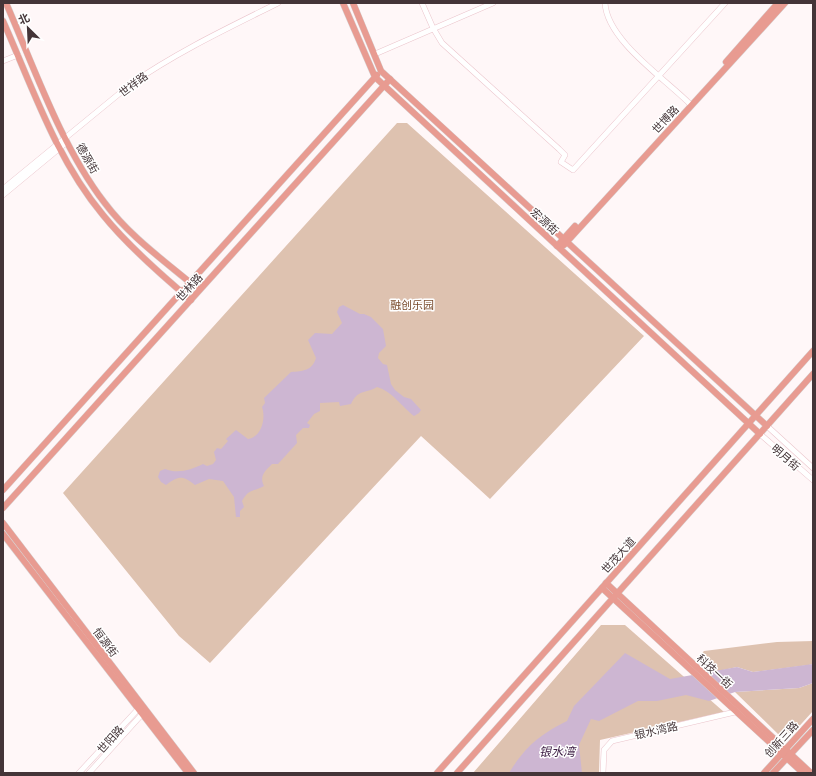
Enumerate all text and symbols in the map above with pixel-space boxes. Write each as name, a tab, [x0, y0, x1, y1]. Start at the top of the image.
north arrow	[8, 8, 48, 48]
text: 北	[16, 10, 31, 27]
street label: 世祥路	[116, 69, 150, 99]
street label: 世博路	[649, 102, 681, 136]
street label: 德源街	[74, 140, 102, 176]
street label: 宏源街	[528, 205, 562, 237]
street label: 世林路	[173, 270, 205, 304]
park label: 融创乐园	[390, 298, 434, 311]
street label: 明月街	[769, 441, 803, 473]
street label: 世茂大道	[598, 534, 638, 576]
street label: 恒源街	[91, 625, 121, 659]
street label: 科技一街	[694, 651, 736, 691]
street label: 创新三路	[761, 718, 801, 760]
street label: 银水湾路	[633, 719, 679, 741]
street label: 世阳路	[94, 722, 126, 756]
water label: 银水湾	[539, 744, 577, 759]

